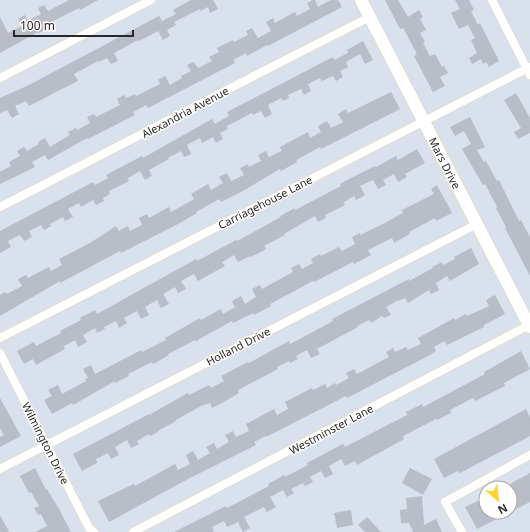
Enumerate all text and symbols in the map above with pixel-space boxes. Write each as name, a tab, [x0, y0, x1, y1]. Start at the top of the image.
scale bar	[14, 12, 133, 38]
text: 100 m	[20, 17, 55, 34]
street label: Alexandria Avenue	[139, 83, 231, 141]
street label: Mars Drive	[426, 135, 464, 191]
street label: Carriagehouse Lane	[215, 172, 315, 232]
street label: Holland Drive	[203, 323, 273, 369]
street label: Wilmington Drive	[19, 399, 73, 487]
street label: Westminster Lane	[286, 401, 376, 457]
north arrow	[478, 480, 518, 520]
text: N	[495, 501, 510, 518]

